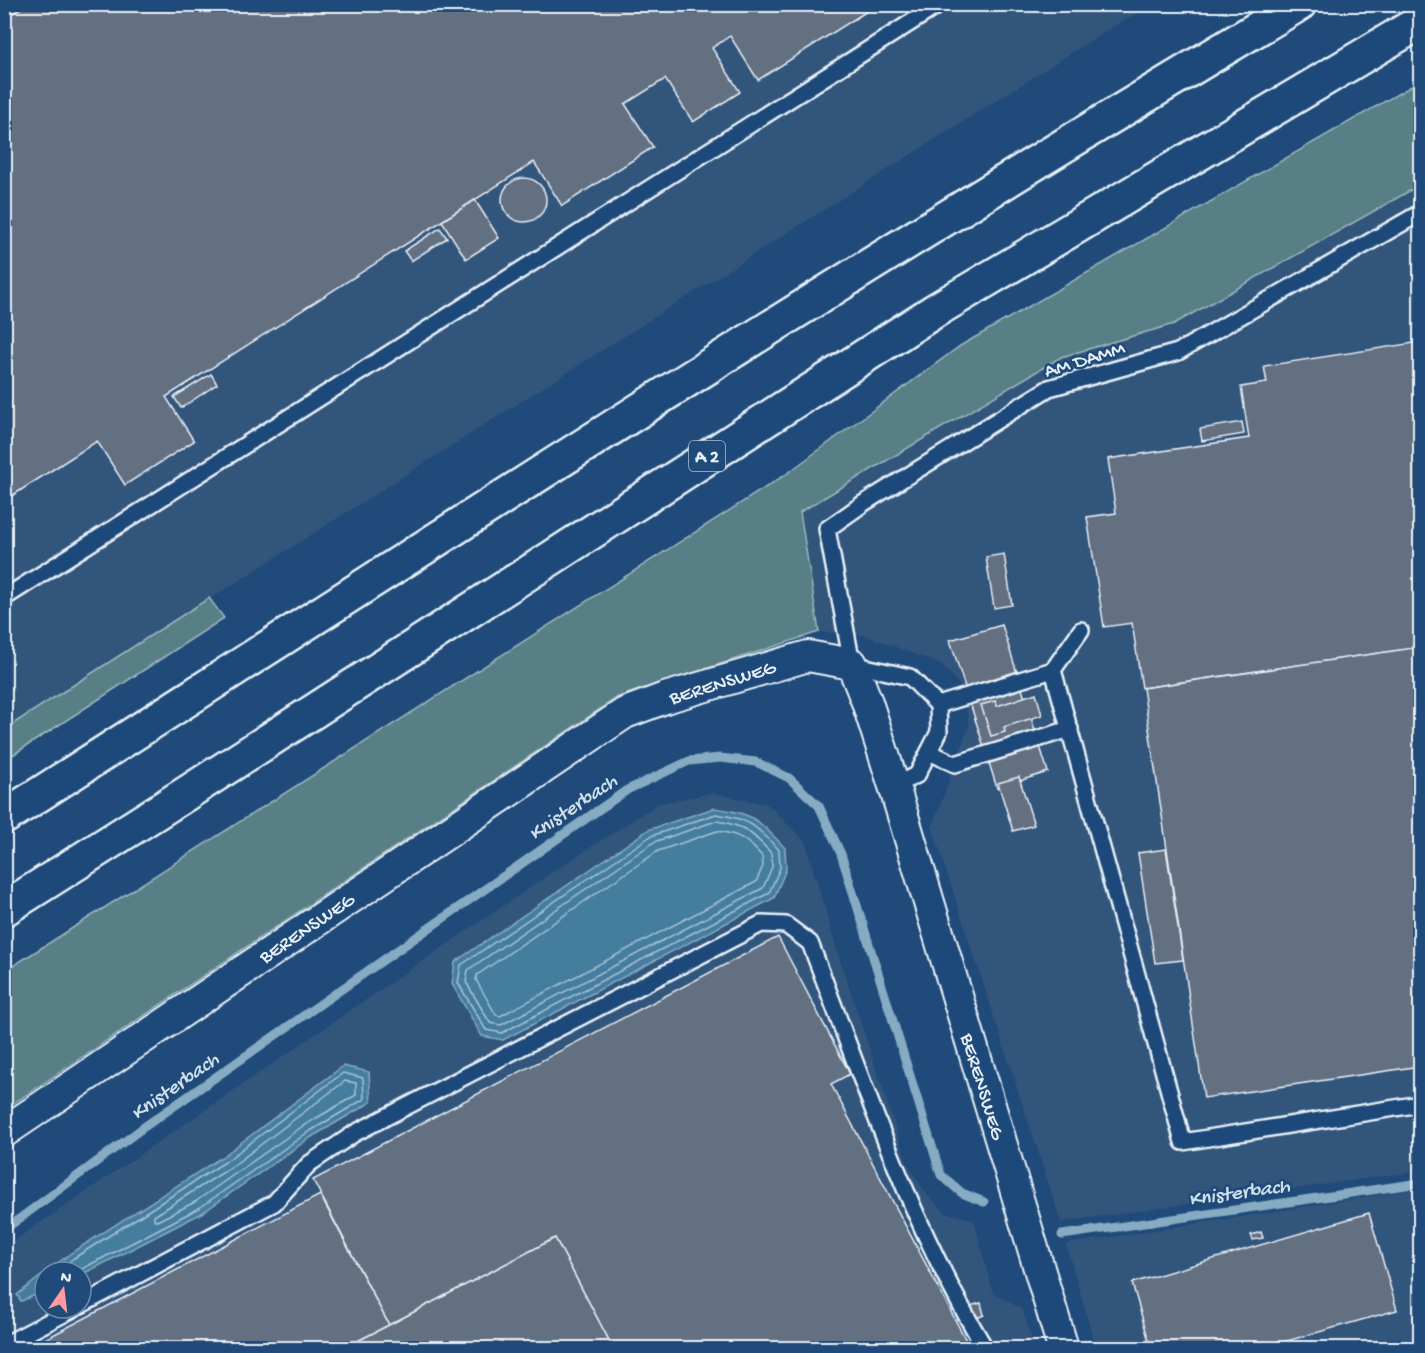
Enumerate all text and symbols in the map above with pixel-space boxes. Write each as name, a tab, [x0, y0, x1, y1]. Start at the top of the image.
street label: AM DAMM	[1042, 338, 1128, 384]
road number: A 2	[689, 441, 725, 471]
street label: BERENSWEG	[666, 657, 780, 712]
water label: Knisterbach	[525, 770, 624, 848]
street label: BERENSWEG	[255, 889, 361, 971]
street label: BERENSWEG	[953, 1030, 1008, 1144]
water label: Knisterbach	[127, 1048, 225, 1127]
water label: Knisterbach	[1187, 1175, 1292, 1214]
north arrow	[33, 1260, 93, 1320]
text: N	[58, 1268, 74, 1289]

